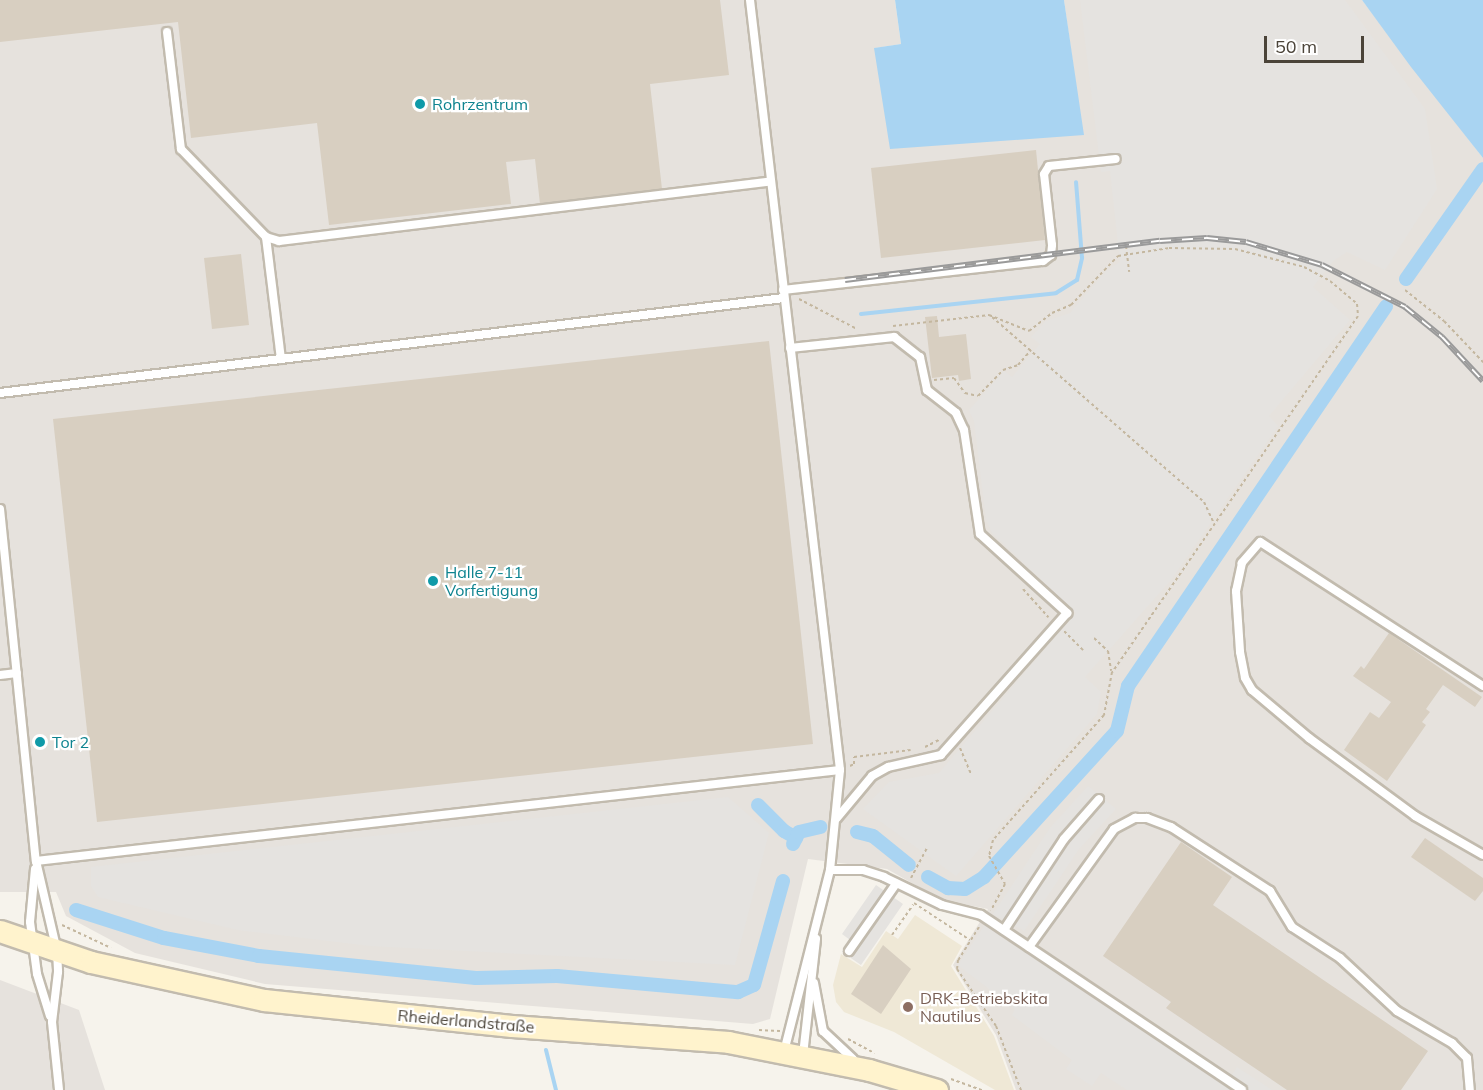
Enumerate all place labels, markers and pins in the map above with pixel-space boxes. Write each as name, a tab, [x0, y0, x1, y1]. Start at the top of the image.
place label: Rohrzentrum	[432, 94, 528, 114]
marker: Rohrzentrum	[413, 97, 427, 111]
place label: Halle 7-11 Vorfertigung	[445, 562, 538, 600]
marker: Halle 7-11 Vorfertigung	[426, 574, 440, 588]
place label: Tor 2	[52, 732, 89, 752]
marker: Tor 2	[33, 735, 47, 749]
place label: DRK-Betriebskita Nautilus	[920, 988, 1048, 1026]
marker: DRK-Betriebskita Nautilus	[901, 1000, 915, 1014]

